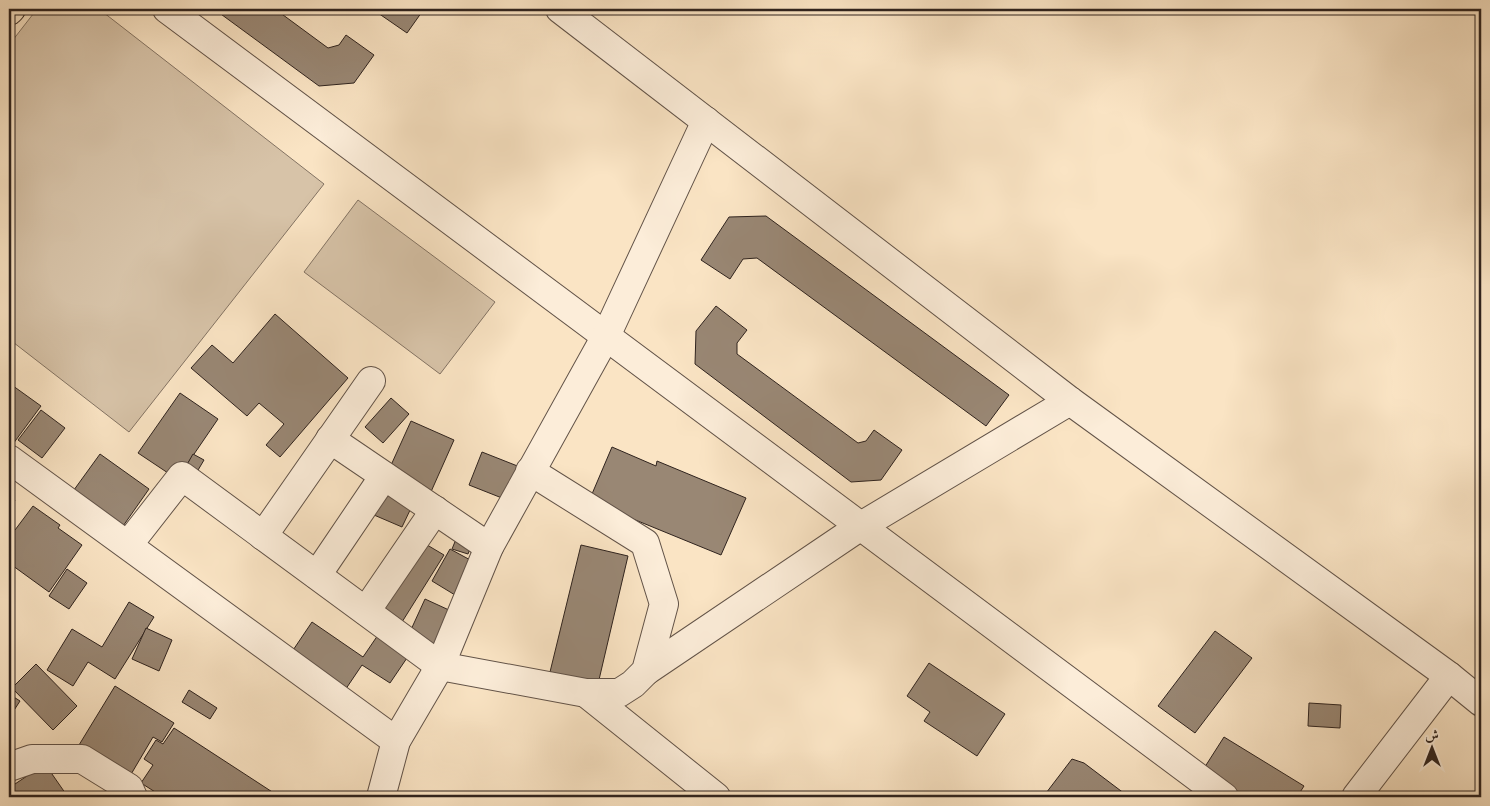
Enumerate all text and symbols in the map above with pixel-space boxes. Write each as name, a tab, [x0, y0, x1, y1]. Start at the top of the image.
north arrow	[1408, 724, 1458, 774]
text: ش	[1425, 727, 1439, 745]

